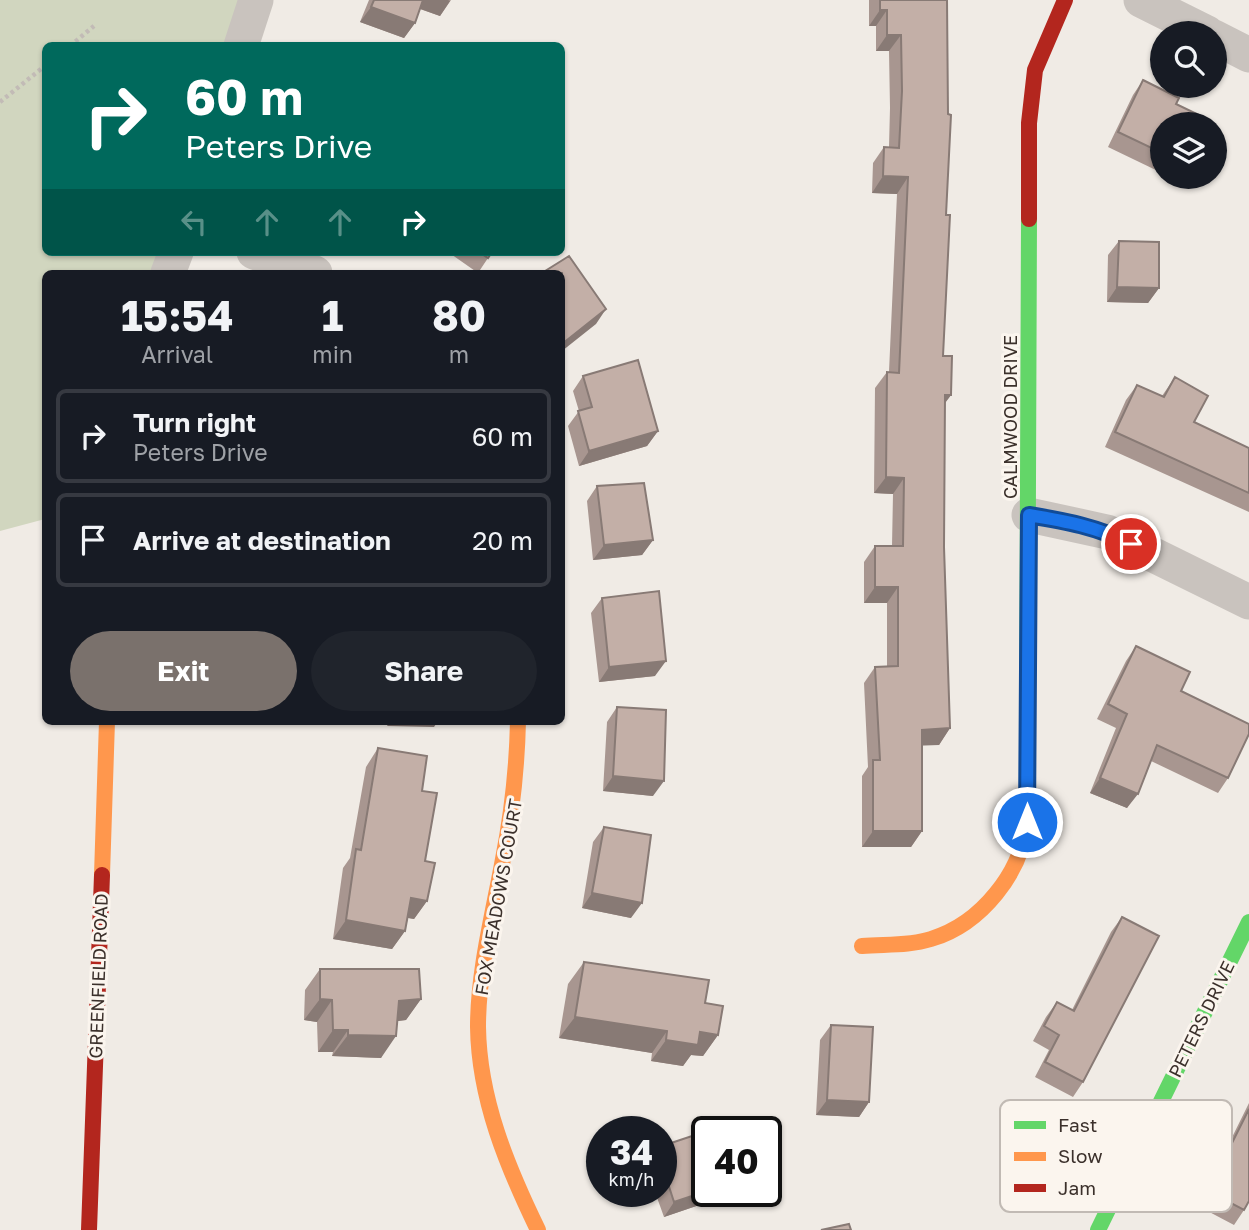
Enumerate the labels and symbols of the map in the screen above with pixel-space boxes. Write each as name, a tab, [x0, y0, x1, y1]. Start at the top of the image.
street label: CALMWOOD DRIVE	[999, 335, 1021, 499]
pin	[1101, 514, 1161, 574]
position arrow	[990, 785, 1064, 859]
street label: FOX MEADOWS COURT	[470, 797, 526, 997]
street label: GREENFIELD ROAD	[84, 893, 112, 1059]
street label: PETERS DRIVE	[1163, 957, 1239, 1081]
legend	[1000, 1100, 1232, 1212]
text: Fast	[1058, 1113, 1097, 1136]
speed limit sign: 40	[691, 1116, 782, 1207]
text: Slow	[1058, 1144, 1103, 1167]
text: Jam	[1058, 1176, 1096, 1199]

